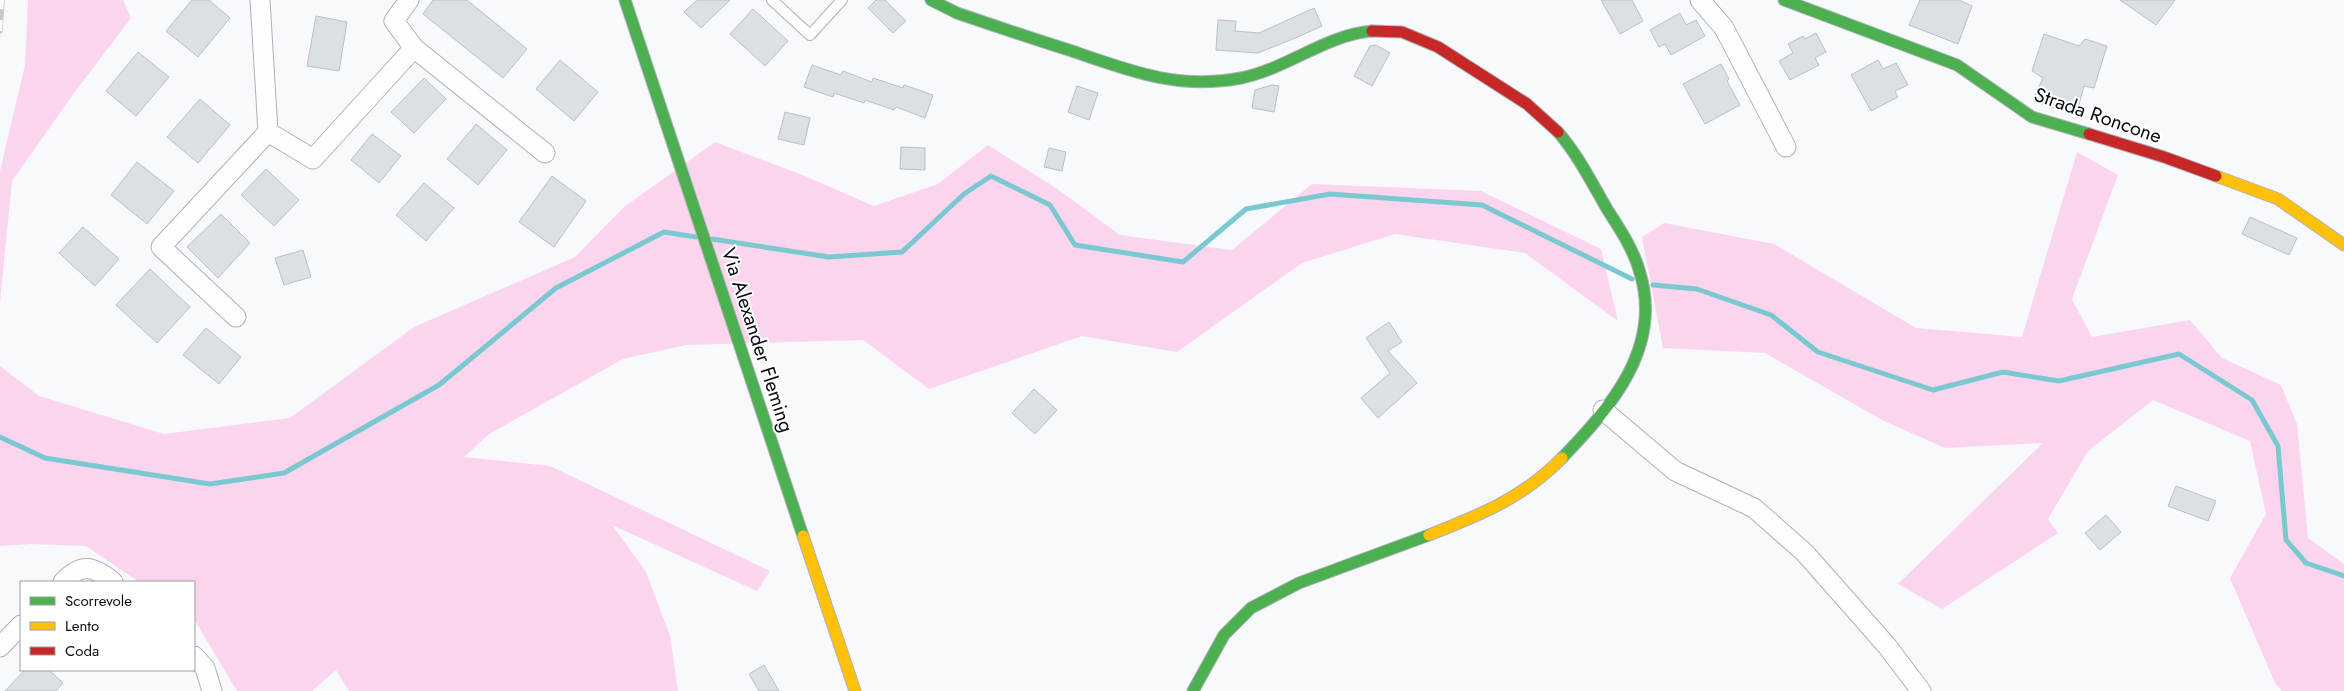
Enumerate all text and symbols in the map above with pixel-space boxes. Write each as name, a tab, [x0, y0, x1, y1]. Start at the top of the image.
street label: Strada Roncone	[2030, 80, 2166, 151]
street label: Via Alexander Fleming	[714, 244, 801, 436]
legend	[20, 581, 195, 671]
text: Scorrevole	[65, 590, 132, 612]
text: Lento	[65, 615, 99, 637]
text: Coda	[65, 640, 99, 662]

